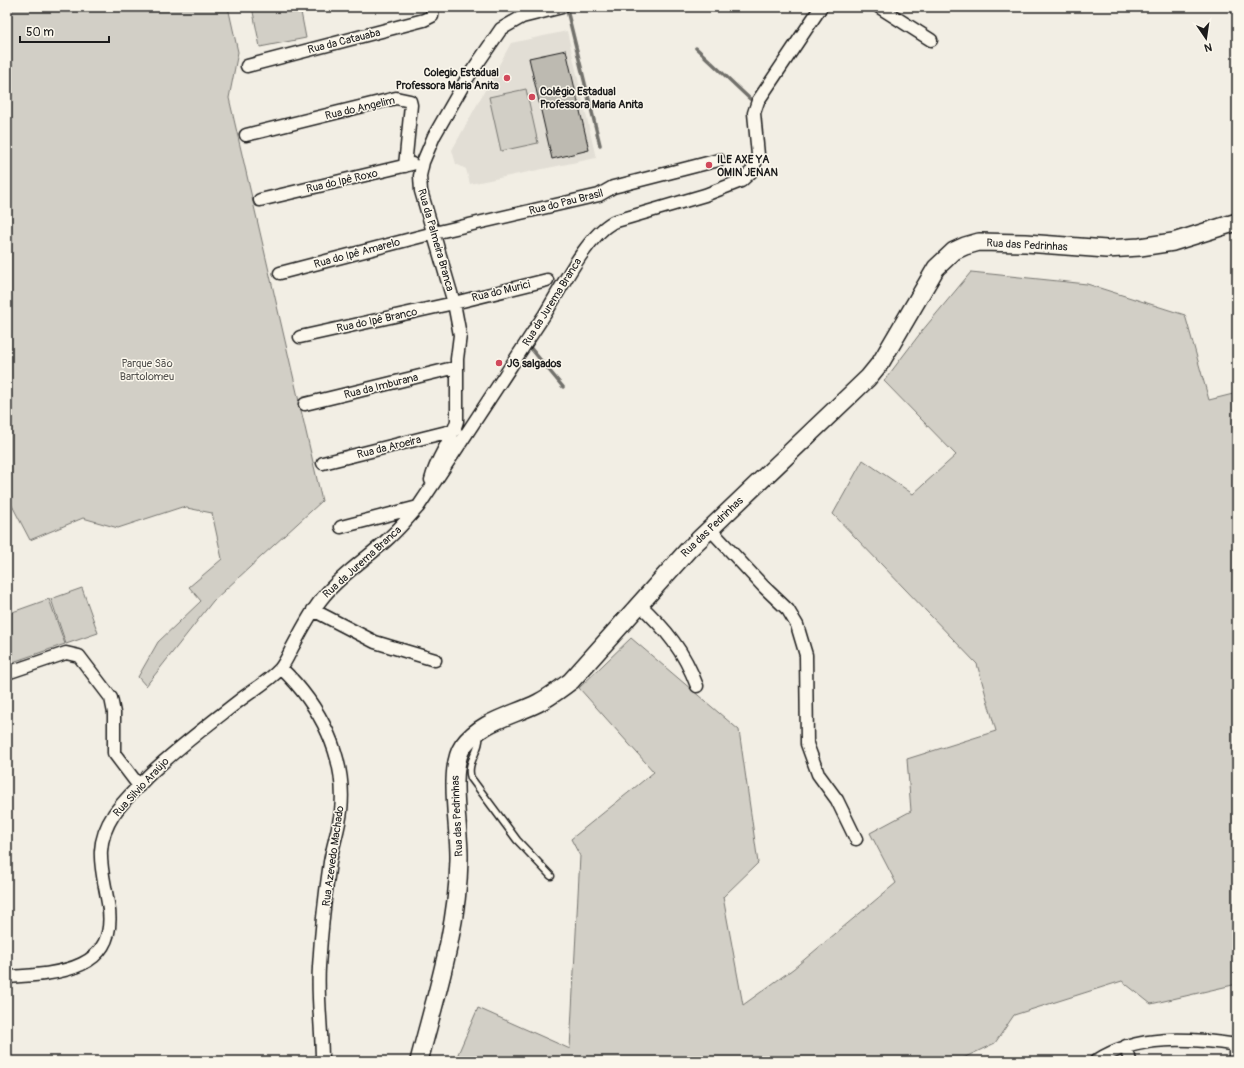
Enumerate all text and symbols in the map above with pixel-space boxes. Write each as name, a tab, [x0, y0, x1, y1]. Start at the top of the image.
scale bar	[20, 18, 109, 44]
north arrow	[1186, 18, 1226, 58]
text: 50 m	[26, 25, 54, 40]
street label: Rua da Catauaba	[306, 26, 382, 56]
text: N	[1203, 40, 1213, 55]
place label: Colegio Estadual Professora Maria Anita	[396, 66, 499, 92]
marker: Colegio Estadual Professora Maria Anita	[502, 73, 512, 83]
place label: Colégio Estadual Professora Maria Anita	[540, 85, 643, 111]
marker: Colégio Estadual Professora Maria Anita	[527, 92, 537, 102]
street label: Rua do Angelim	[324, 94, 396, 122]
place label: ILE AXE YA OMIN JENAN	[717, 153, 779, 179]
marker: ILE AXE YA OMIN JENAN	[704, 160, 714, 170]
street label: Rua do Ipê Roxo	[305, 166, 379, 196]
street label: Rua do Pau Brasil	[528, 186, 604, 218]
street label: Rua da Palmeira Branca	[415, 187, 457, 293]
street label: Rua do Ipê Amarelo	[312, 235, 402, 271]
street label: Rua das Pedrinhas	[986, 236, 1068, 254]
street label: Rua da Jurema Branca	[520, 256, 584, 348]
street label: Rua do Murici	[470, 277, 532, 305]
street label: Rua do Ipê Branco	[336, 305, 419, 335]
park label: Parque São Bartolomeu	[120, 357, 174, 383]
place label: JG salgados	[507, 357, 561, 370]
marker: JG salgados	[494, 358, 504, 368]
street label: Rua da Imburana	[342, 370, 420, 402]
street label: Rua da Aroeira	[356, 433, 422, 461]
street label: Rua das Pedrinhas	[678, 494, 746, 560]
street label: Rua da Jurema Branca	[320, 523, 404, 601]
street label: Rua Silvio Araújo	[110, 755, 172, 819]
street label: Rua das Pedrinhas	[448, 775, 466, 857]
street label: Rua Azevedo Machado	[320, 805, 347, 907]

